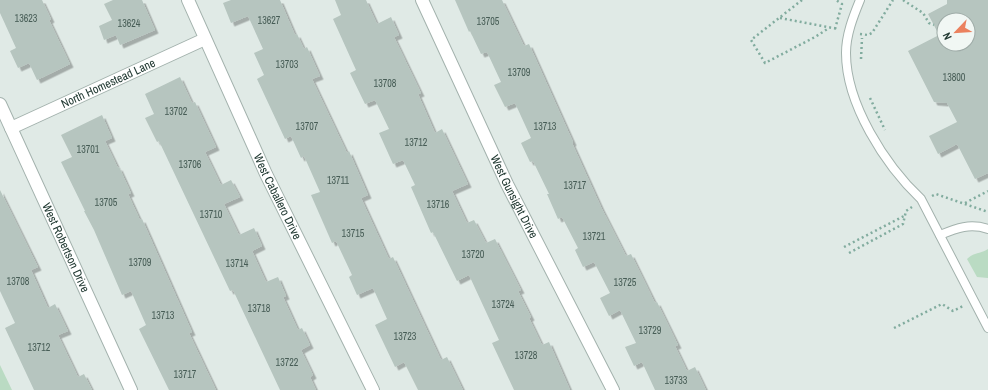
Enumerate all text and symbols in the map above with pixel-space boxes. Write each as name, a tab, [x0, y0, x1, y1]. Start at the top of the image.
house number: 13623	[15, 12, 38, 25]
north arrow	[936, 12, 976, 52]
house number: 13627	[258, 14, 281, 27]
house number: 13705	[477, 15, 500, 28]
house number: 13624	[118, 17, 141, 30]
text: N	[939, 30, 955, 42]
street label: North Homestead Lane	[59, 55, 158, 112]
house number: 13703	[276, 58, 299, 71]
house number: 13709	[508, 66, 531, 79]
house number: 13800	[943, 71, 966, 84]
house number: 13708	[374, 77, 397, 90]
house number: 13702	[165, 105, 188, 118]
house number: 13707	[296, 120, 319, 133]
house number: 13713	[534, 120, 557, 133]
house number: 13712	[405, 136, 428, 149]
house number: 13701	[77, 143, 100, 156]
street label: West Caballero Drive	[250, 151, 305, 242]
street label: West Gunsight Drive	[487, 152, 542, 241]
house number: 13706	[179, 158, 202, 171]
house number: 13711	[327, 174, 350, 187]
house number: 13717	[564, 179, 587, 192]
house number: 13705	[95, 196, 118, 209]
house number: 13716	[427, 198, 450, 211]
street label: West Robertson Drive	[38, 200, 93, 295]
house number: 13710	[200, 208, 223, 221]
house number: 13715	[342, 227, 365, 240]
house number: 13721	[583, 230, 606, 243]
house number: 13720	[462, 248, 485, 261]
house number: 13709	[129, 256, 152, 269]
house number: 13714	[226, 257, 249, 270]
house number: 13708	[7, 275, 30, 288]
house number: 13725	[614, 276, 637, 289]
house number: 13724	[492, 298, 515, 311]
house number: 13718	[248, 302, 271, 315]
house number: 13713	[152, 309, 175, 322]
house number: 13729	[639, 324, 662, 337]
house number: 13723	[394, 330, 417, 343]
house number: 13712	[28, 341, 51, 354]
house number: 13728	[515, 349, 538, 362]
house number: 13722	[276, 356, 299, 369]
house number: 13717	[174, 368, 197, 381]
house number: 13733	[665, 374, 688, 387]

